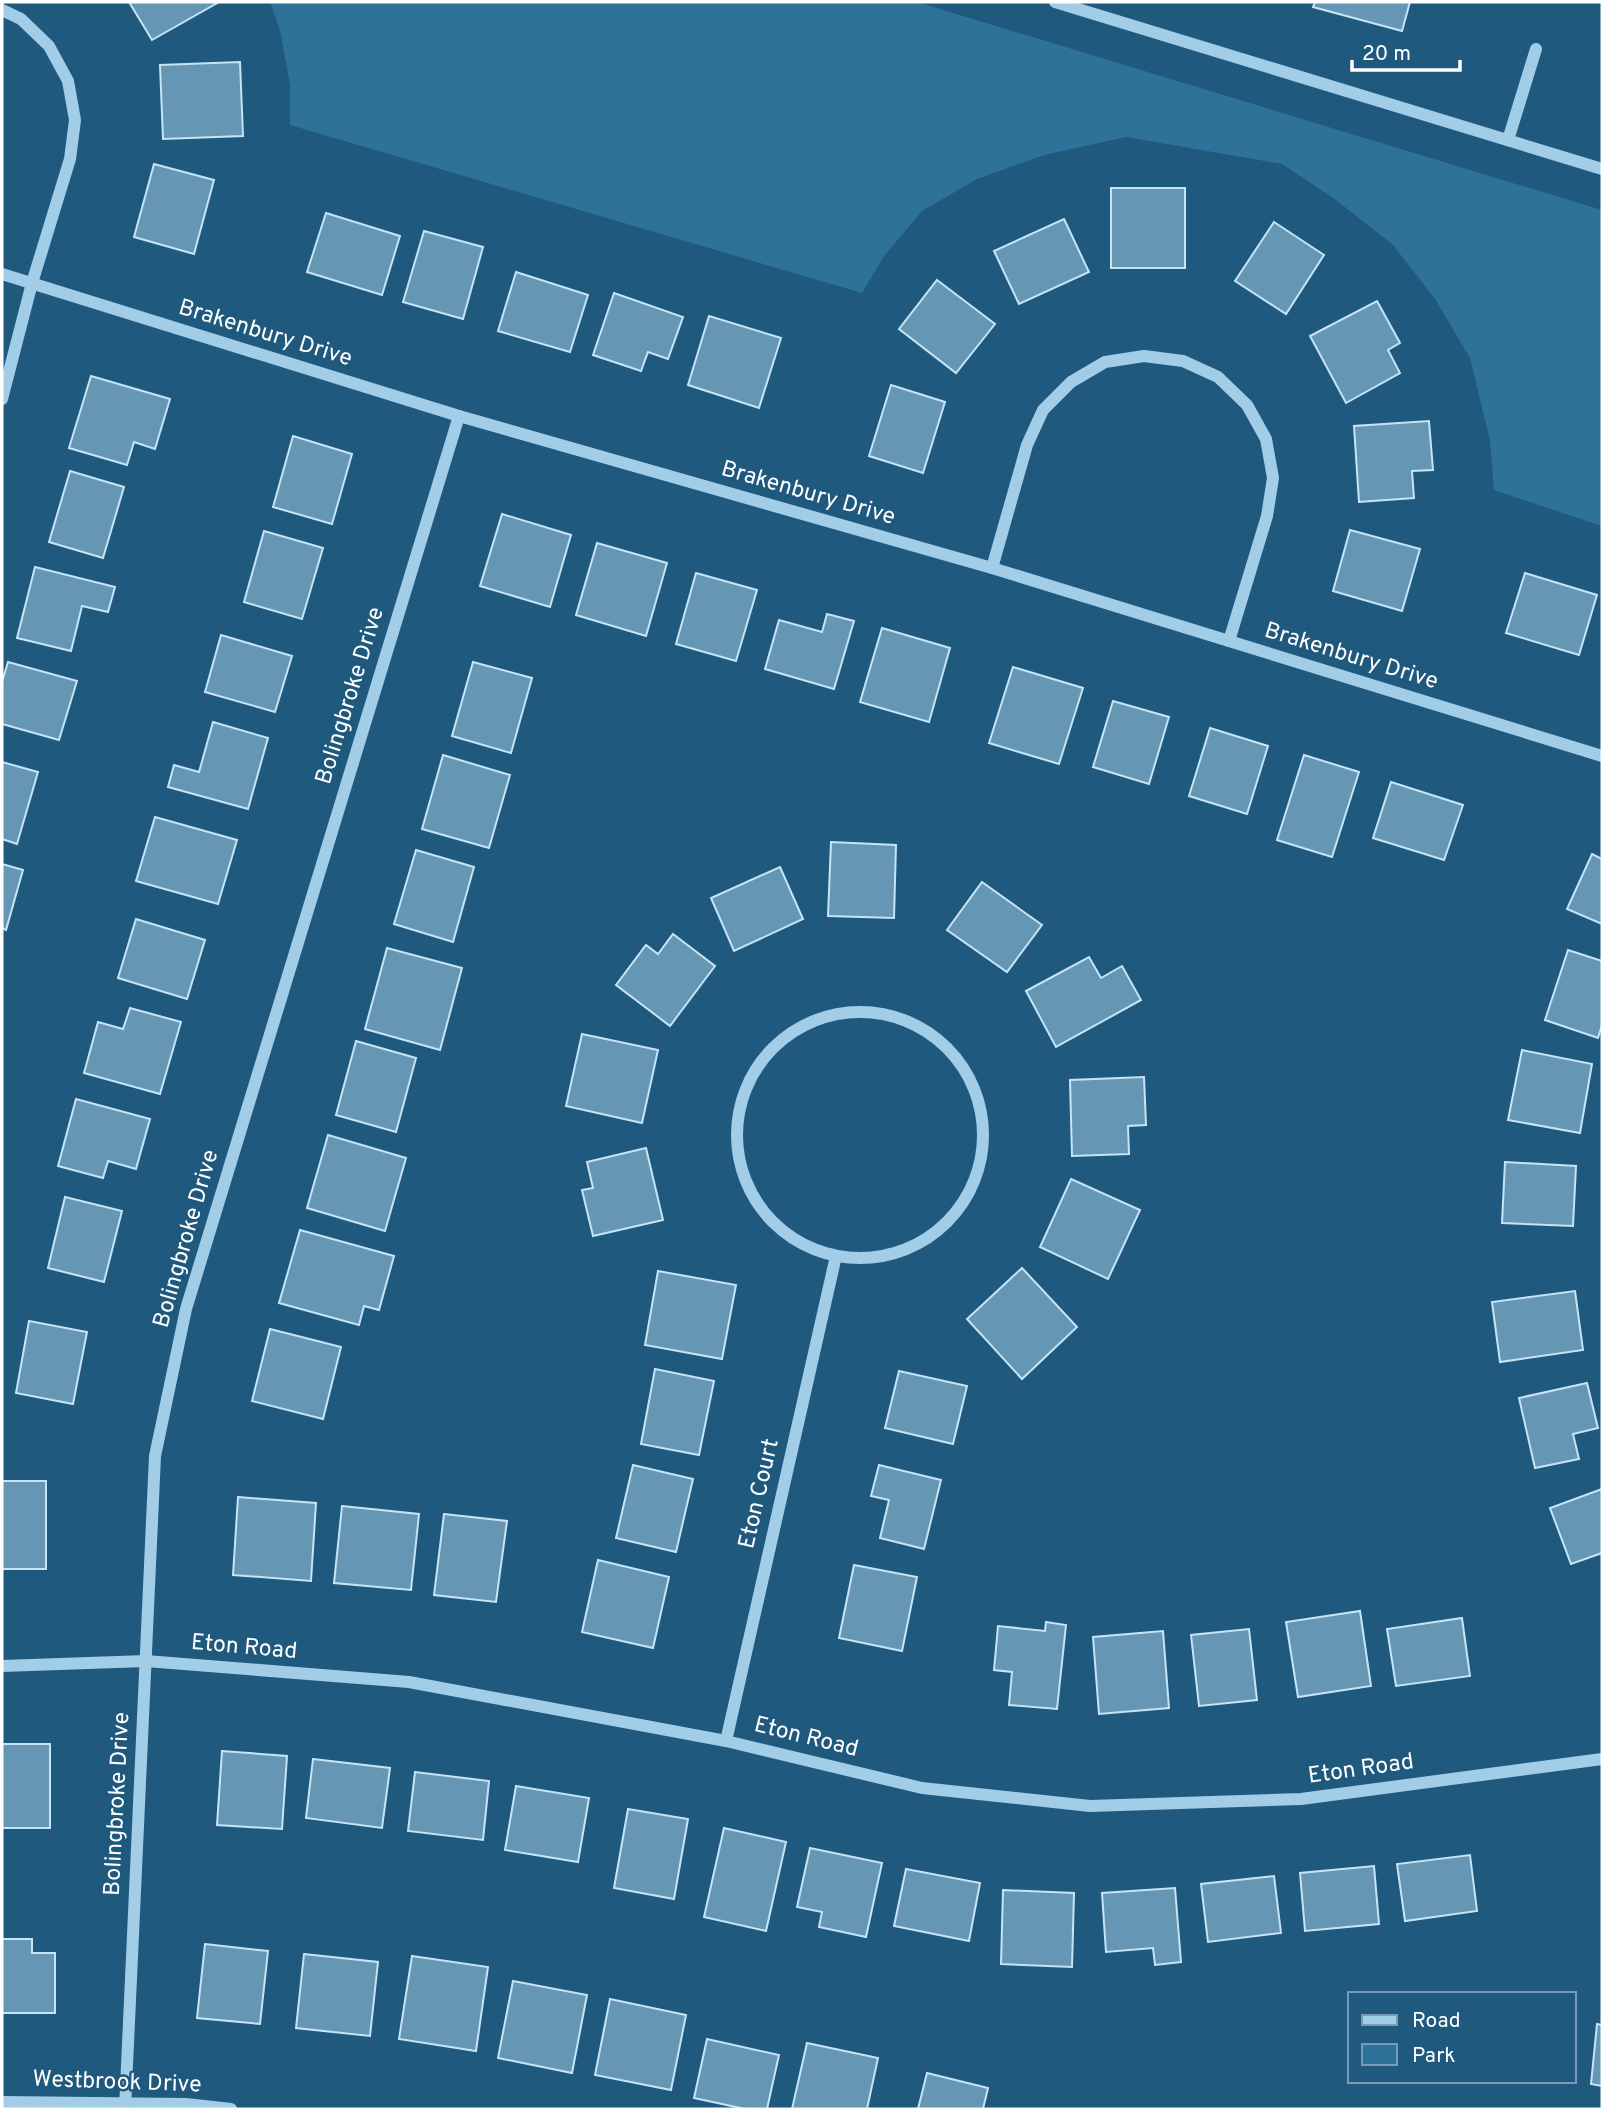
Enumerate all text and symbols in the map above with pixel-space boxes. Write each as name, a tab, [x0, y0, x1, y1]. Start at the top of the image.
scale bar	[1352, 28, 1460, 72]
text: 20 m	[1362, 41, 1411, 68]
street label: Brakenbury Drive	[175, 294, 355, 374]
street label: Brakenbury Drive	[717, 455, 899, 533]
street label: Bolingbroke Drive	[310, 604, 392, 788]
street label: Brakenbury Drive	[1261, 617, 1441, 697]
street label: Bolingbroke Drive	[148, 1147, 226, 1331]
street label: Eton Court	[733, 1436, 787, 1552]
street label: Eton Road	[190, 1629, 298, 1667]
street label: Bolingbroke Drive	[99, 1711, 137, 1897]
street label: Eton Road	[751, 1711, 861, 1765]
street label: Eton Road	[1306, 1748, 1416, 1792]
legend	[1348, 1992, 1576, 2083]
text: Road	[1412, 2008, 1461, 2035]
text: Park	[1412, 2043, 1455, 2070]
street label: Westbrook Drive	[32, 2066, 202, 2100]

